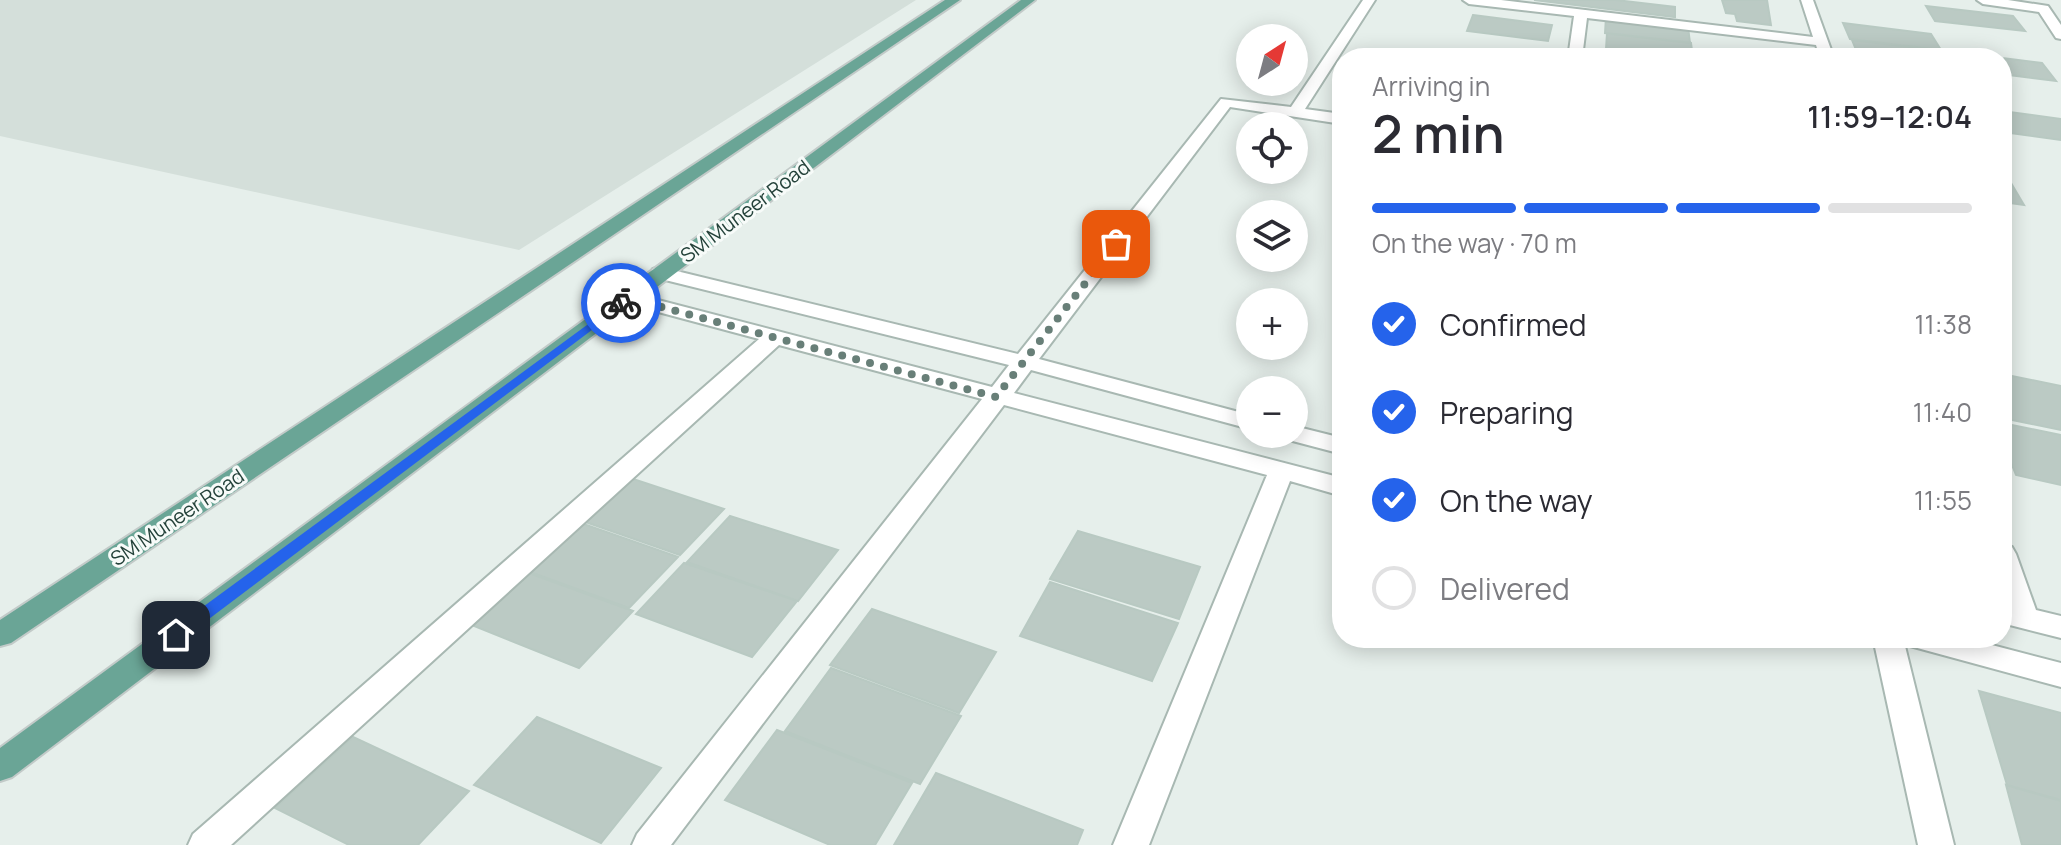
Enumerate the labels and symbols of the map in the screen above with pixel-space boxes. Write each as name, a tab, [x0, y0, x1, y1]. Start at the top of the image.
north arrow	[1236, 24, 1308, 96]
street label: SM Muneer Road	[675, 153, 815, 269]
pin	[1082, 210, 1150, 278]
courier	[581, 263, 661, 343]
street label: SM Muneer Road	[105, 462, 249, 572]
pin	[142, 601, 210, 669]

